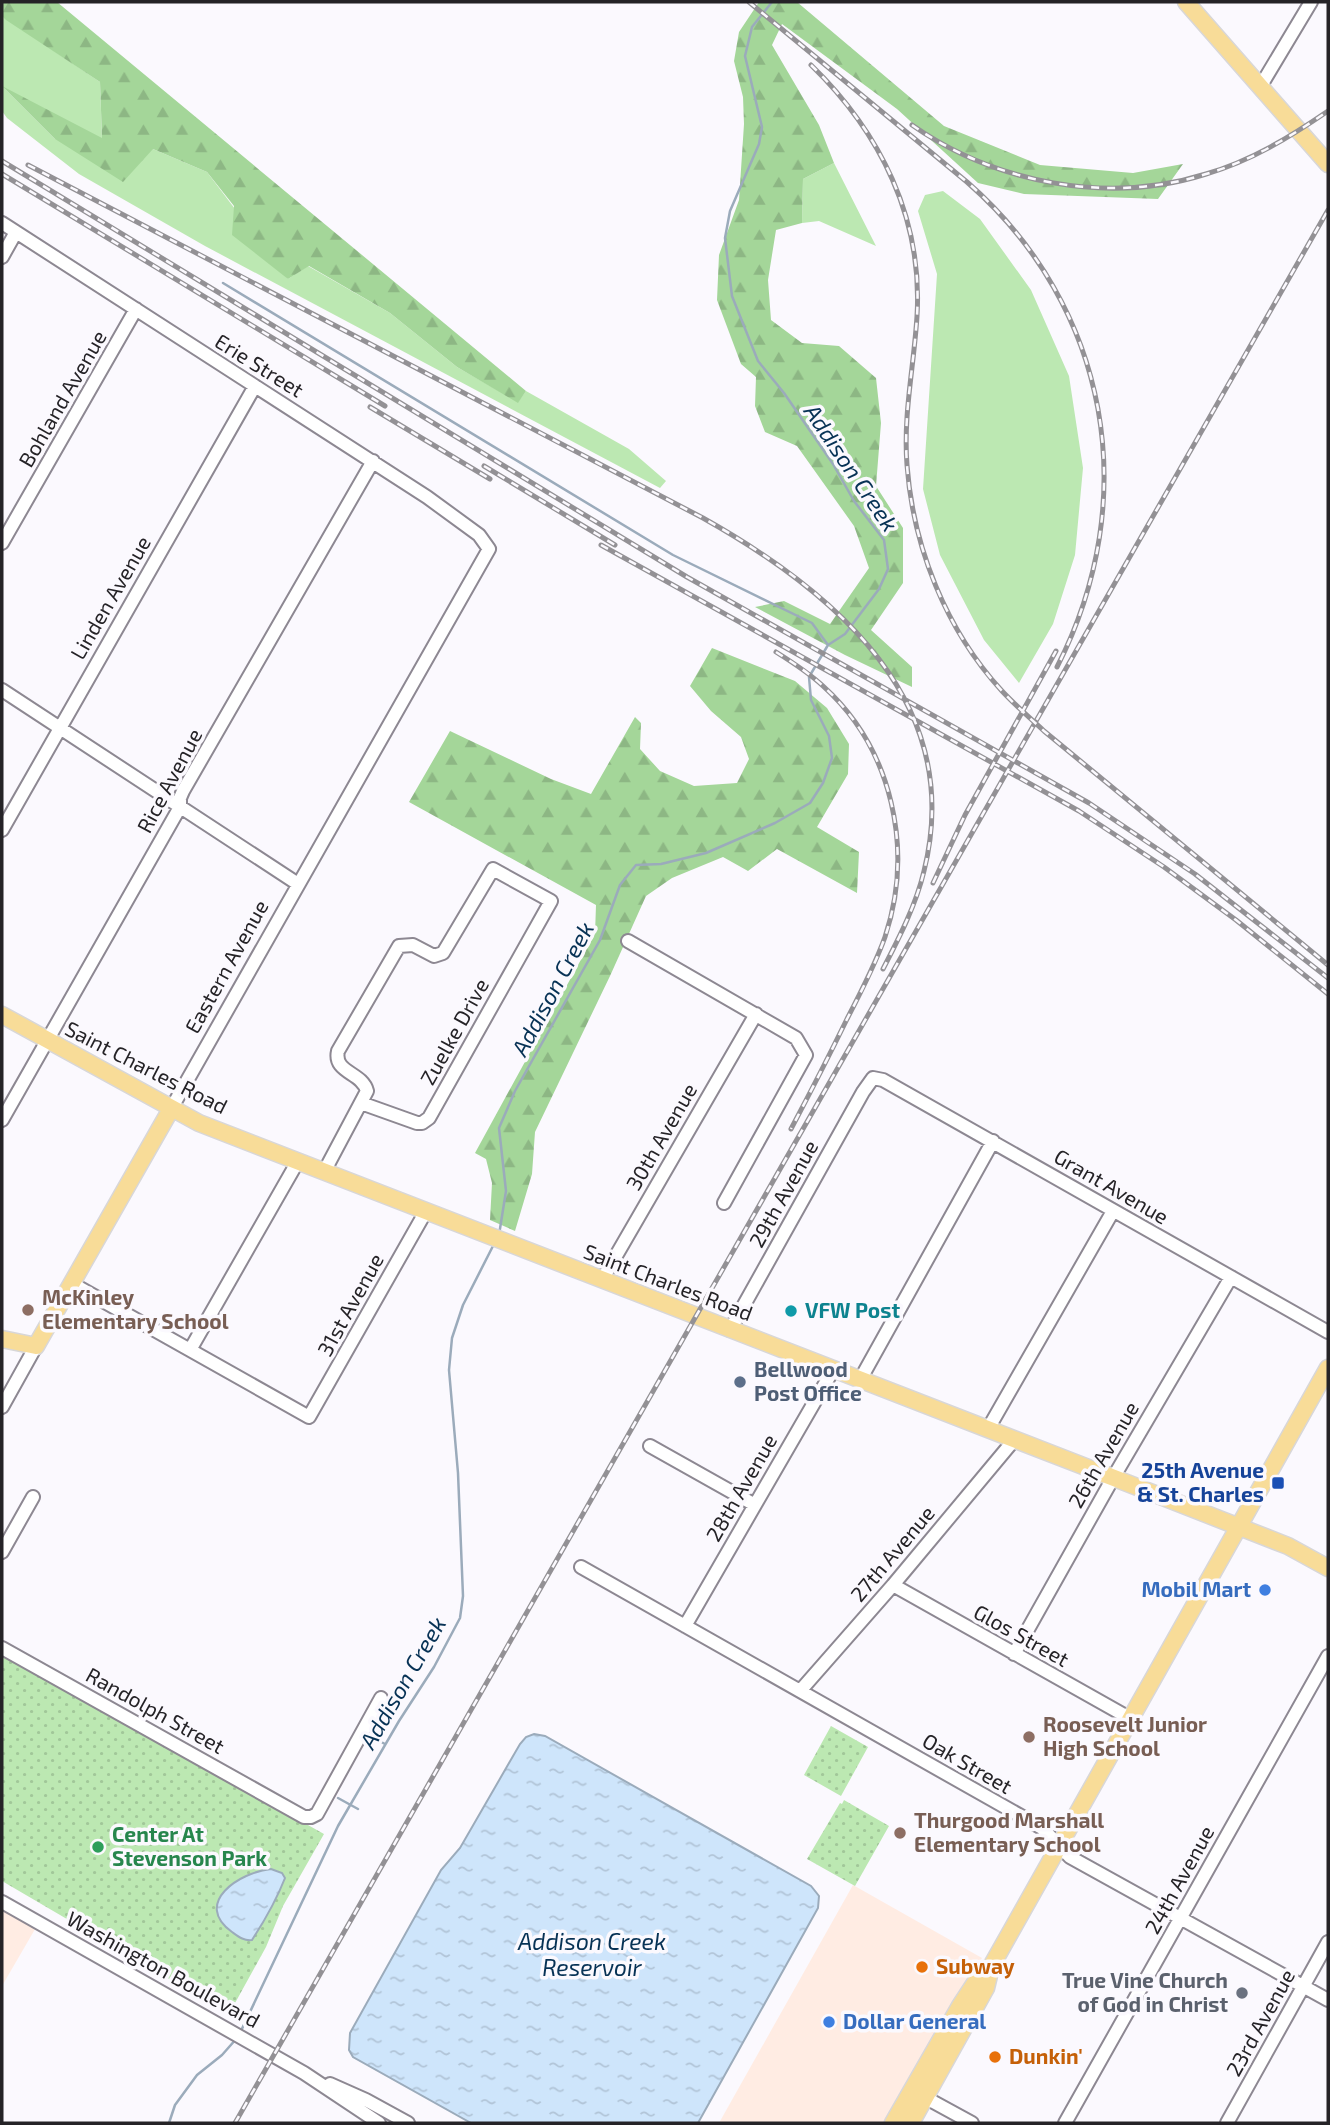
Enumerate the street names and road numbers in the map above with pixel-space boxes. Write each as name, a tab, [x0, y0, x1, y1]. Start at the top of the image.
street label: Bohland Avenue	[12, 325, 111, 471]
street label: Erie Street	[211, 328, 309, 402]
street label: Linden Avenue	[64, 531, 155, 663]
street label: Rice Avenue	[131, 724, 207, 837]
street label: Eastern Avenue	[179, 895, 273, 1037]
street label: Zuelke Drive	[414, 974, 493, 1089]
street label: Saint Charles Road	[61, 1015, 232, 1118]
street label: 30th Avenue	[620, 1078, 701, 1194]
street label: 29th Avenue	[743, 1135, 822, 1251]
street label: Grant Avenue	[1050, 1143, 1173, 1228]
street label: Saint Charles Road	[581, 1238, 756, 1325]
street label: 31st Avenue	[311, 1249, 388, 1360]
street label: 26th Avenue	[1062, 1397, 1143, 1512]
street label: 28th Avenue	[700, 1429, 781, 1545]
street label: 27th Avenue	[845, 1500, 939, 1606]
street label: Glos Street	[970, 1598, 1074, 1671]
street label: Randolph Street	[82, 1661, 229, 1758]
street label: Oak Street	[919, 1727, 1017, 1798]
street label: 24th Avenue	[1139, 1821, 1219, 1938]
street label: Washington Boulevard	[63, 1905, 265, 2032]
street label: 23rd Avenue	[1220, 1964, 1299, 2080]

